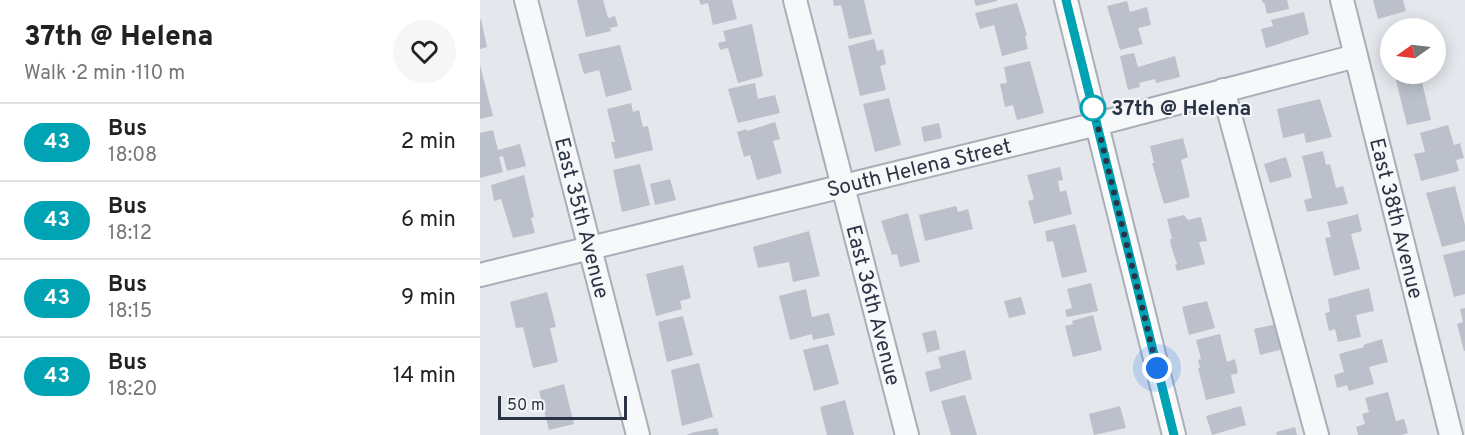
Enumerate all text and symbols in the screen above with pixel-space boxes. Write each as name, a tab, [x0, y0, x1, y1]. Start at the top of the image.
north arrow	[1380, 18, 1446, 84]
map controls	[1380, 18, 1446, 84]
text: 37th @ Helena	[24, 20, 213, 56]
button: heart	[393, 20, 456, 83]
text: Walk · 2 min · 110 m	[24, 61, 185, 87]
marker: 37th @ Helena	[1080, 95, 1106, 121]
place label: 37th @ Helena	[1111, 96, 1251, 123]
text: Bus	[108, 116, 147, 143]
text: 43	[44, 129, 70, 156]
text: 2 min	[401, 129, 456, 156]
street label: South Helena Street	[824, 133, 1014, 205]
street label: East 35th Avenue	[547, 135, 614, 302]
street label: East 38th Avenue	[1362, 135, 1428, 302]
text: 18:08	[108, 143, 157, 169]
text: Bus	[108, 194, 147, 221]
text: 43	[44, 207, 70, 234]
text: 6 min	[401, 207, 456, 234]
text: 18:12	[108, 221, 152, 247]
street label: East 36th Avenue	[838, 222, 906, 389]
text: Bus	[108, 272, 147, 299]
text: 43	[44, 285, 70, 312]
text: 9 min	[401, 285, 456, 312]
text: 18:15	[108, 299, 152, 325]
text: Bus	[108, 350, 147, 377]
your location	[1142, 353, 1172, 383]
text: 43	[44, 363, 70, 390]
text: 14 min	[393, 363, 456, 390]
text: 18:20	[108, 377, 157, 403]
scale bar	[498, 393, 627, 420]
text: 50 m	[507, 396, 545, 416]

